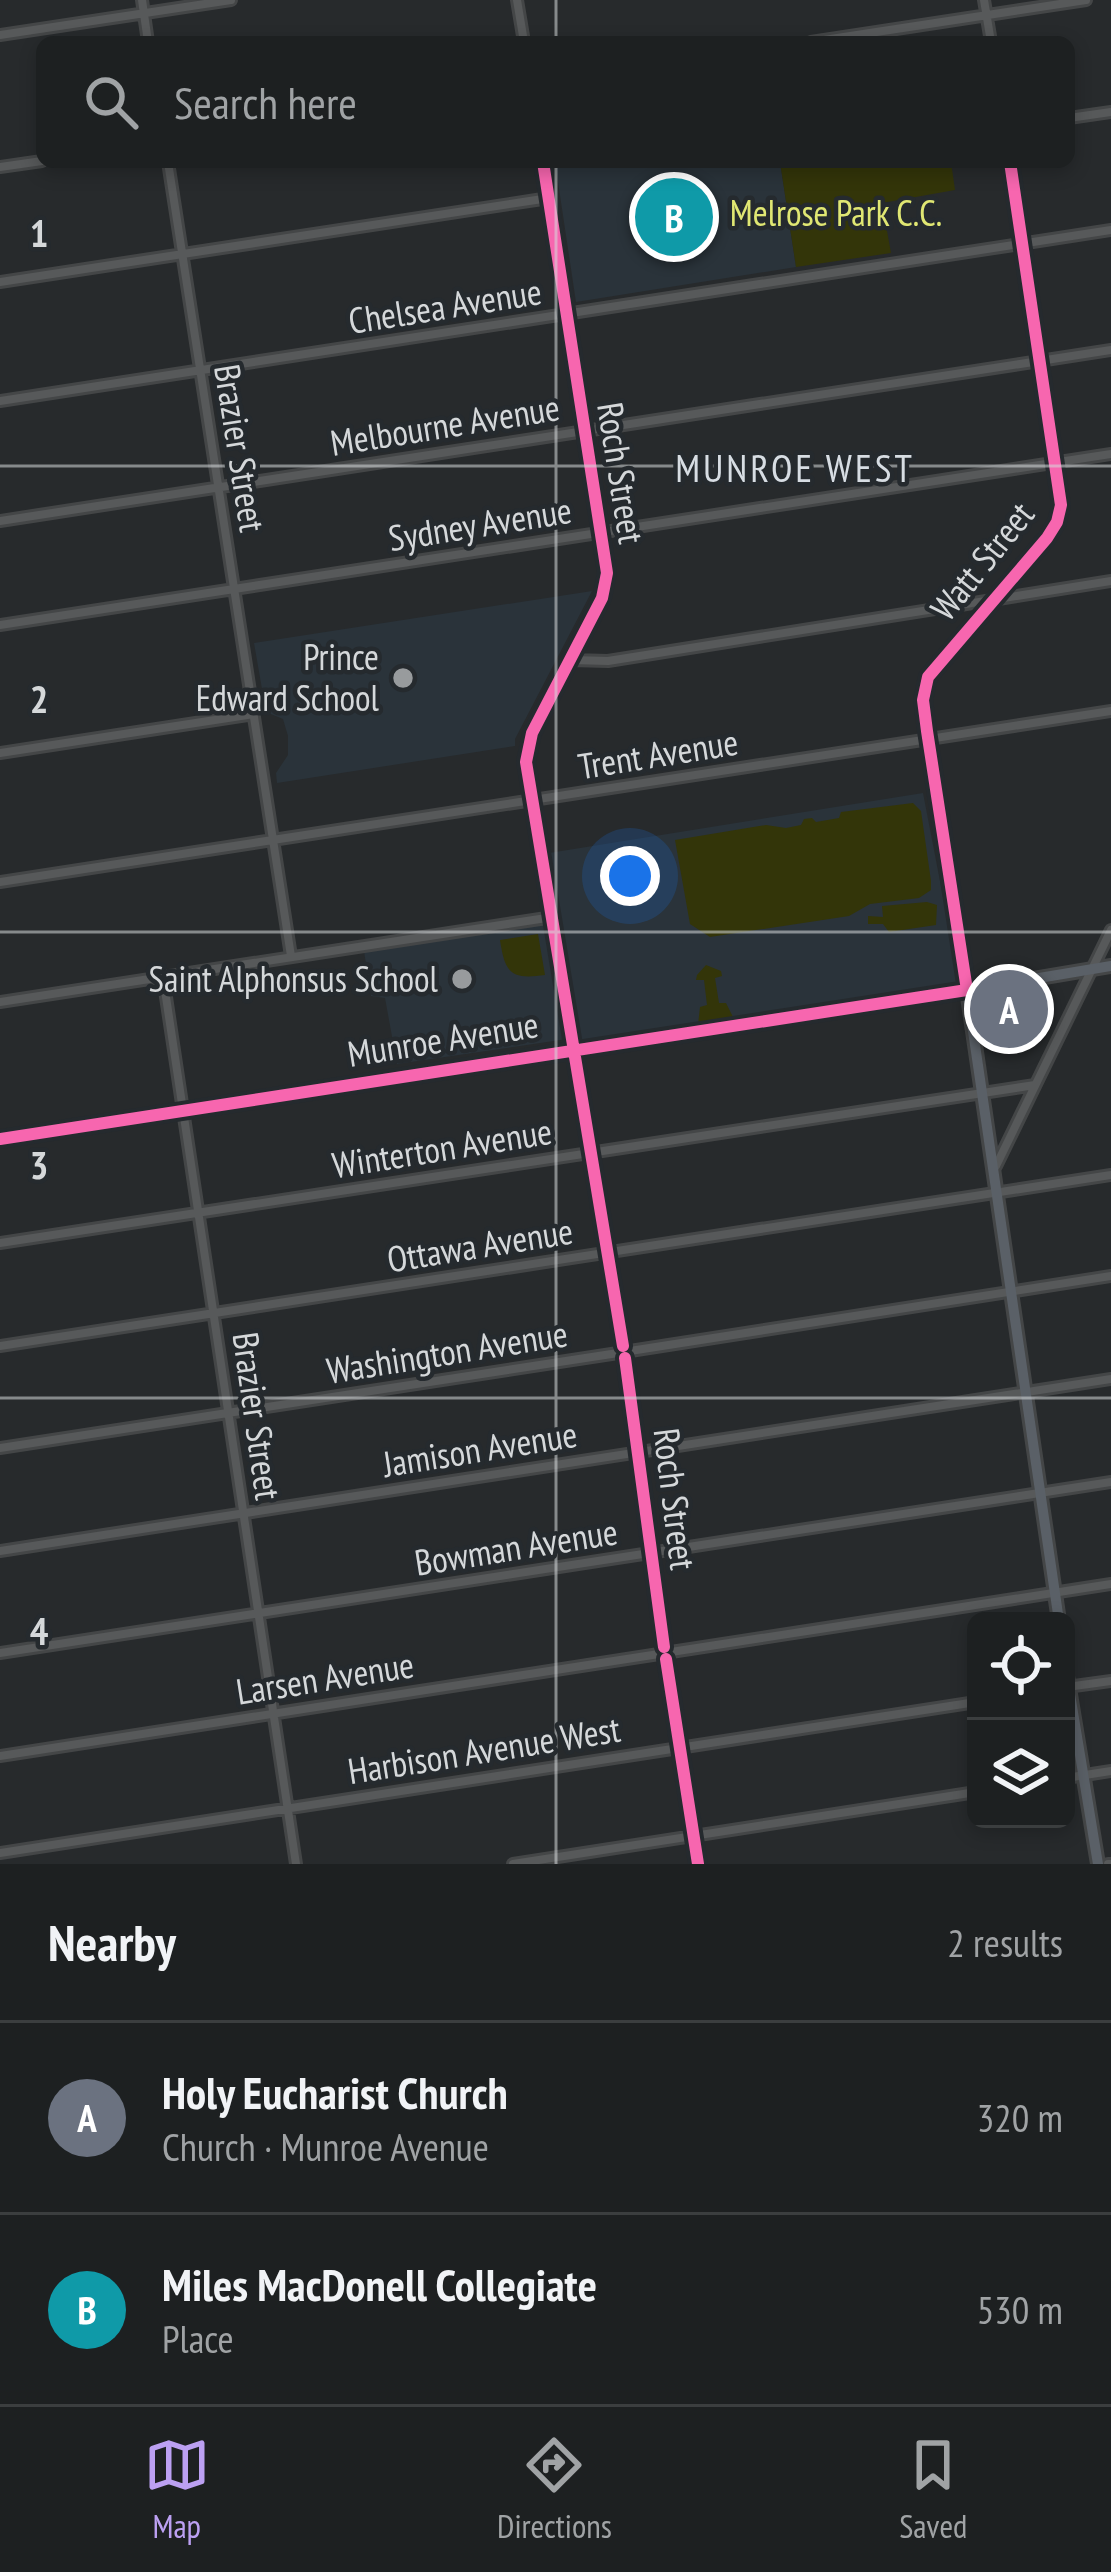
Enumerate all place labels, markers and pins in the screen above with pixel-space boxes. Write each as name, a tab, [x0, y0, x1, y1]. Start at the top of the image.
pin: B	[635, 172, 713, 262]
place label: Prince Edward School	[196, 633, 380, 721]
marker: Prince Edward School	[390, 665, 416, 691]
place label: Saint Alphonsus School	[149, 955, 439, 1002]
pin: A	[970, 964, 1048, 1054]
marker: Saint Alphonsus School	[449, 966, 475, 992]

